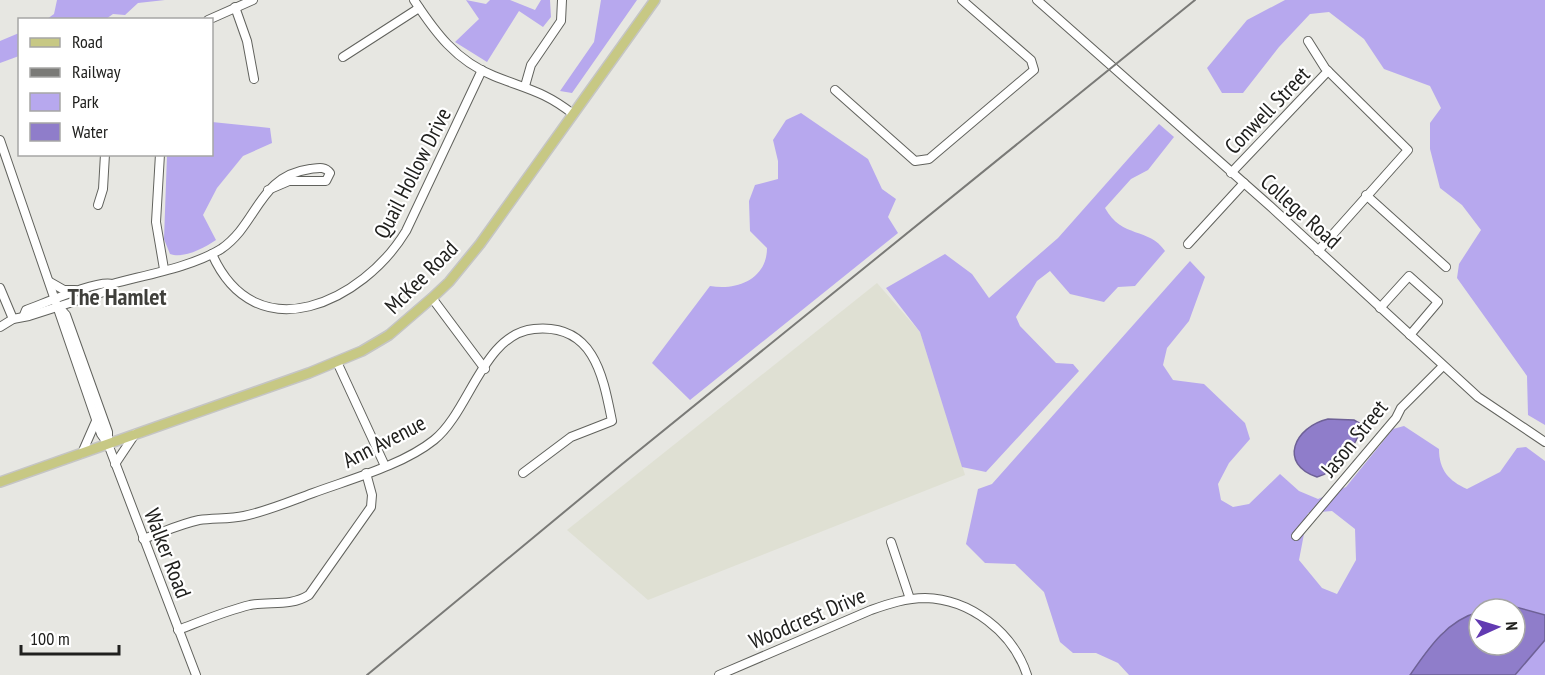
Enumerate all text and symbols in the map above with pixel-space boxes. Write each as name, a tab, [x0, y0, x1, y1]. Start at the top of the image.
legend	[18, 18, 213, 156]
text: Road	[72, 30, 103, 53]
text: Railway	[72, 60, 121, 83]
street label: Conwell Street	[1218, 60, 1316, 160]
text: Park	[72, 90, 99, 113]
street label: Quail Hollow Drive	[367, 103, 457, 243]
text: Water	[72, 120, 108, 143]
street label: College Road	[1255, 168, 1347, 254]
street label: McKee Road	[379, 235, 463, 319]
district label: The Hamlet	[67, 281, 167, 312]
street label: Jason Street	[1314, 394, 1393, 483]
street label: Ann Avenue	[338, 408, 430, 474]
street label: Walker Road	[138, 504, 198, 602]
street label: Woodcrest Drive	[745, 581, 869, 655]
north arrow	[1467, 597, 1527, 657]
scale bar	[21, 618, 118, 656]
text: N	[1502, 621, 1522, 631]
text: 100 m	[30, 627, 70, 650]

